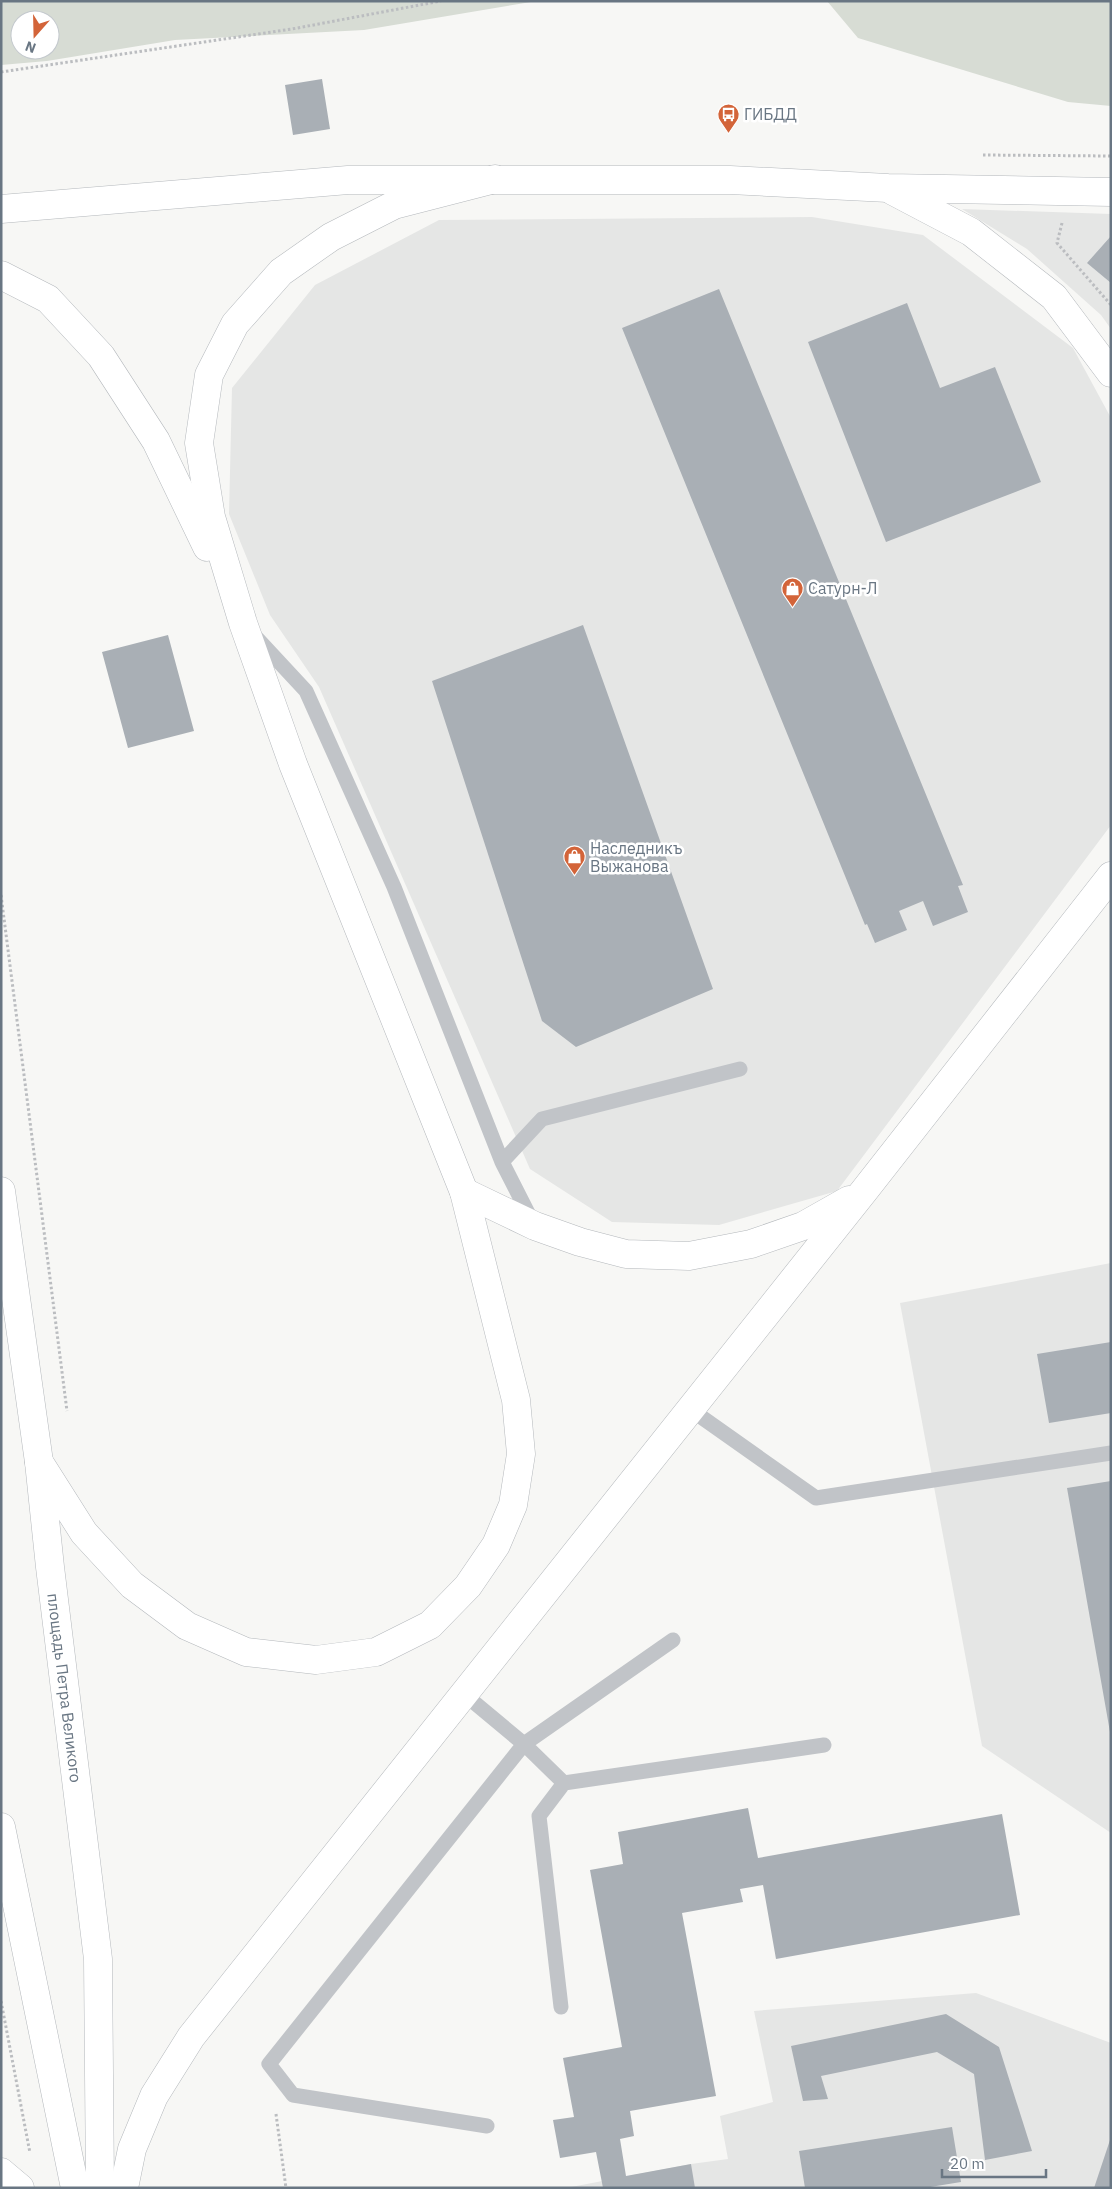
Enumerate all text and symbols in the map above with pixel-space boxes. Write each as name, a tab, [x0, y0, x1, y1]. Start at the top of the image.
north arrow	[10, 10, 60, 60]
text: N	[23, 37, 38, 57]
bus stop icon: ГИБДД	[716, 102, 740, 133]
place label: ГИБДД	[744, 104, 797, 124]
shop icon: Сатурн-Л	[780, 576, 804, 607]
place label: Сатурн-Л	[808, 578, 878, 598]
place label: Наследникъ Выжанова	[590, 838, 682, 876]
shop icon: Наследникъ Выжанова	[562, 845, 586, 876]
street label: площадь Петра Великого	[43, 1592, 86, 1784]
scale bar	[942, 2146, 1046, 2178]
text: 20 m	[950, 2154, 985, 2173]

